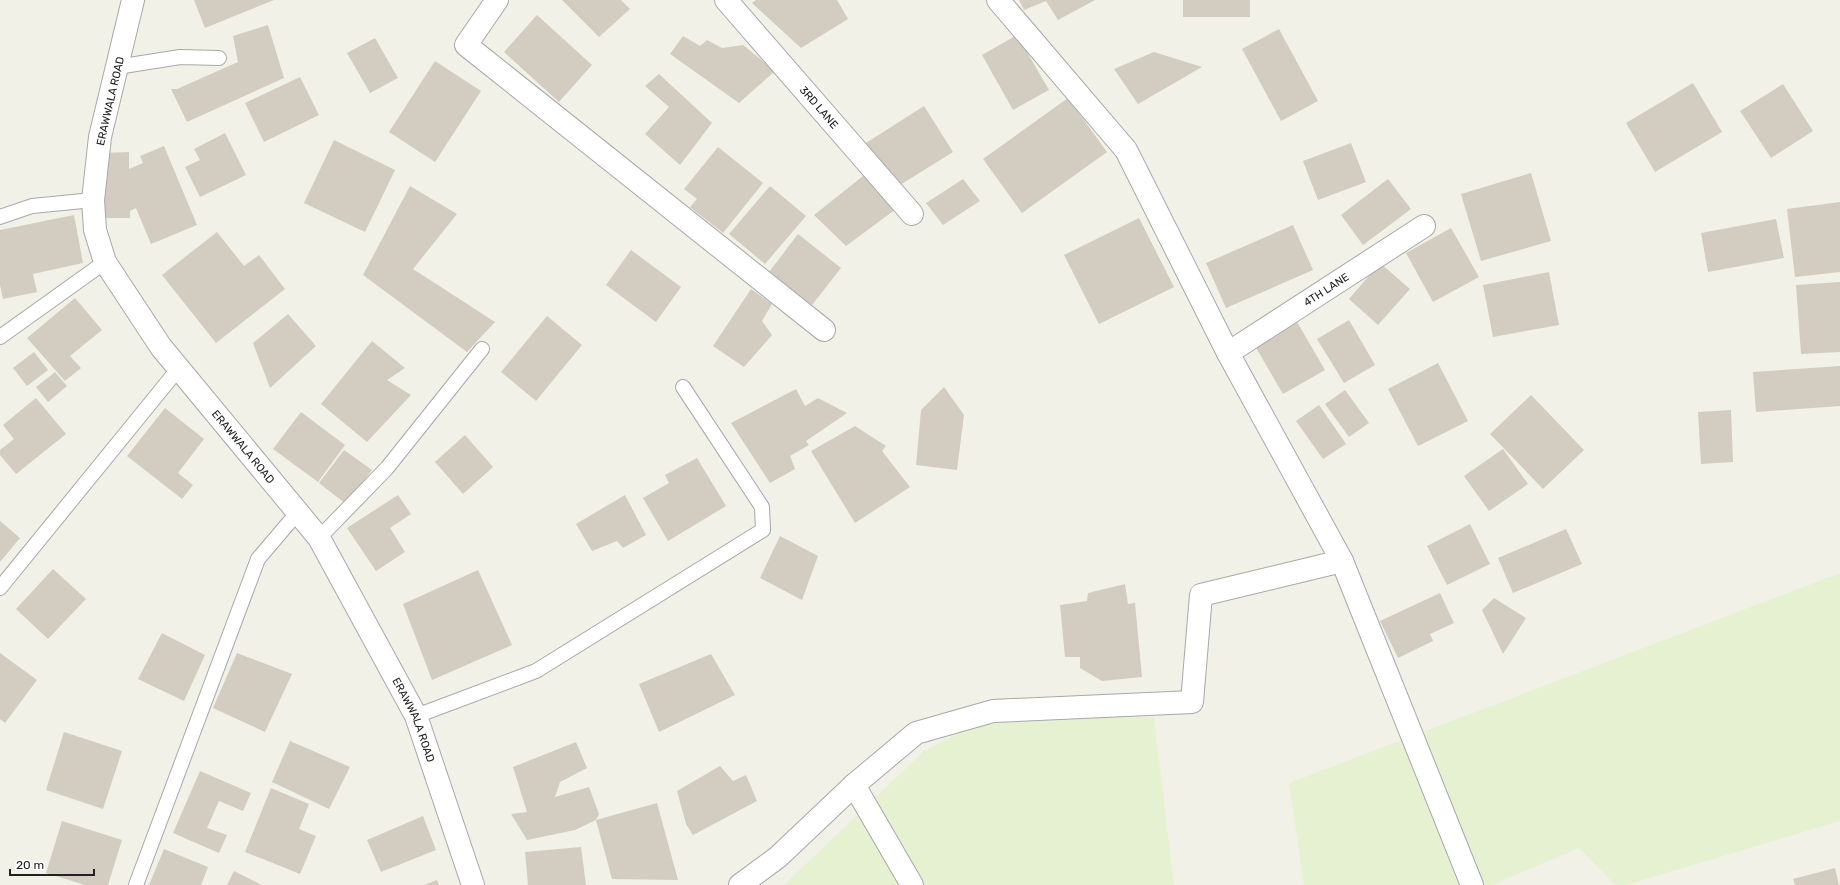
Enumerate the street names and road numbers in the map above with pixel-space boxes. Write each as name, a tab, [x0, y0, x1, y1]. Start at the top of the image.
street label: ERAWWALA ROAD	[94, 55, 127, 147]
street label: 3RD LANE	[797, 84, 841, 132]
street label: 4TH LANE	[1301, 270, 1352, 309]
street label: ERAWWALA ROAD	[209, 408, 277, 486]
street label: ERAWWALA ROAD	[389, 675, 437, 764]

